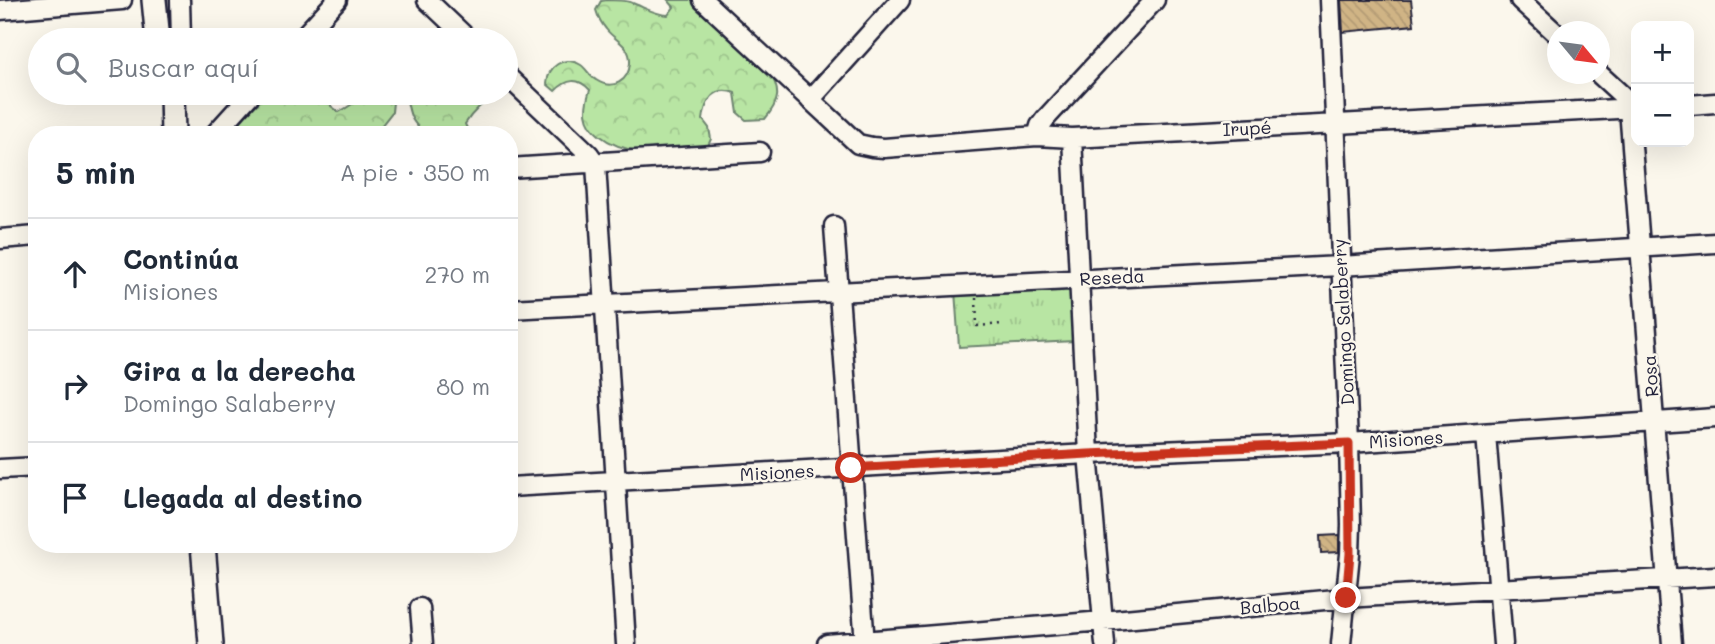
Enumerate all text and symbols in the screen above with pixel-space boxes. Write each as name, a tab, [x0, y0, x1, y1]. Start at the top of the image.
north arrow	[1547, 21, 1610, 84]
map controls	[1631, 21, 1694, 147]
button: +	[1631, 21, 1694, 84]
search box	[28, 28, 518, 105]
icon: search	[52, 48, 90, 86]
text: Buscar aquí	[108, 50, 259, 84]
button: −	[1631, 84, 1694, 147]
street label: Irupé	[1222, 115, 1272, 141]
text: 5 min	[56, 152, 136, 192]
text: A pie · 350 m	[340, 157, 490, 187]
street label: Domingo Salaberry	[1327, 238, 1359, 406]
text: Continúa	[123, 242, 239, 276]
icon: ahead	[56, 255, 94, 293]
text: 270 m	[425, 259, 490, 289]
street label: Reseda	[1079, 263, 1145, 291]
text: Misiones	[123, 276, 218, 306]
text: Gira a la derecha	[123, 354, 356, 388]
street label: Rosa	[1637, 354, 1663, 398]
icon: right	[56, 367, 94, 405]
text: 80 m	[436, 371, 490, 401]
text: Domingo Salaberry	[123, 388, 336, 418]
street label: Misiones	[1368, 424, 1444, 454]
route start	[835, 452, 866, 483]
street label: Misiones	[739, 458, 815, 486]
icon: arrive	[56, 479, 94, 517]
text: Llegada al destino	[123, 481, 362, 515]
route end	[1330, 582, 1361, 613]
street label: Balboa	[1239, 590, 1301, 620]

